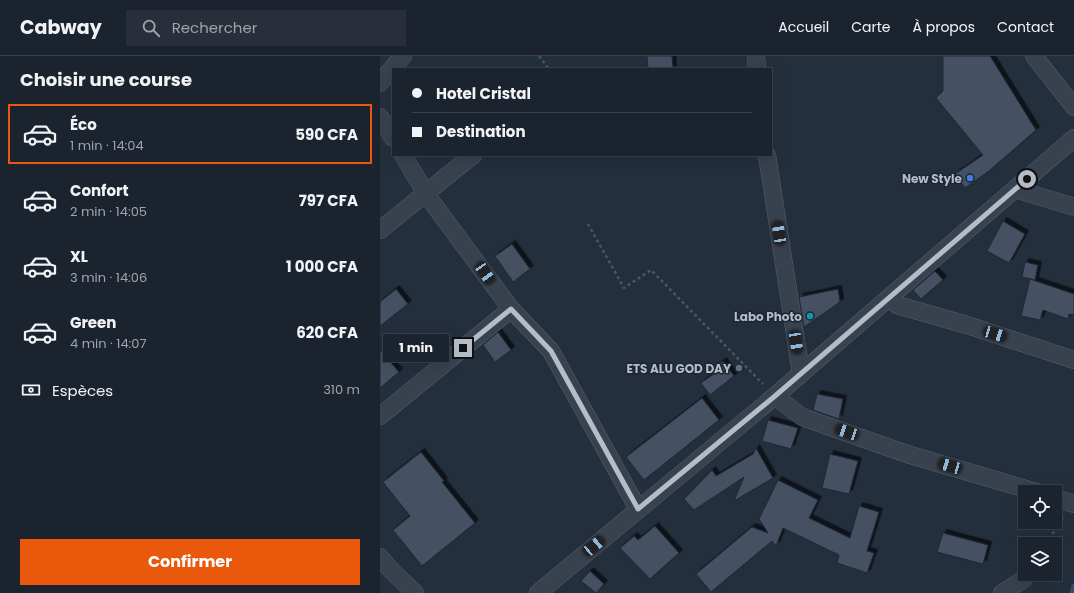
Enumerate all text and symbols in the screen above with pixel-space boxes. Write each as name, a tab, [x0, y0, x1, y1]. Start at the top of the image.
search box	[126, 10, 406, 46]
text: Cabway	[20, 14, 102, 41]
icon: search	[140, 17, 162, 39]
text: Rechercher	[172, 17, 257, 38]
text: Accueil	[778, 17, 829, 37]
text: Carte	[851, 17, 891, 37]
text: À propos	[913, 17, 975, 37]
text: Contact	[997, 17, 1054, 37]
text: Choisir une course	[20, 67, 192, 92]
text: Hotel Cristal	[436, 83, 531, 104]
text: Éco	[70, 114, 97, 135]
icon: car	[22, 116, 58, 152]
text: Destination	[436, 121, 526, 142]
text: 590 CFA	[295, 124, 358, 145]
text: 1 min · 14:04	[70, 136, 144, 155]
place label: New Style	[902, 170, 963, 187]
route start	[1018, 170, 1036, 188]
marker: New Style	[965, 173, 975, 183]
text: Confort	[70, 180, 129, 201]
icon: car	[22, 182, 58, 218]
text: 797 CFA	[299, 190, 358, 211]
text: 2 min · 14:05	[70, 202, 147, 221]
car	[771, 220, 787, 246]
text: XL	[70, 246, 88, 267]
icon: car	[22, 248, 58, 284]
text: 1 000 CFA	[286, 256, 358, 277]
car	[473, 260, 497, 286]
text: 3 min · 14:06	[70, 268, 147, 287]
place label: Labo Photo	[734, 308, 802, 325]
marker: Labo Photo	[805, 311, 815, 321]
text: Green	[70, 312, 116, 333]
icon: car	[22, 314, 58, 350]
text: 620 CFA	[296, 322, 358, 343]
car	[982, 325, 1008, 343]
car	[788, 329, 804, 355]
text: 4 min · 14:07	[70, 334, 147, 353]
callout: 1 min	[383, 334, 449, 362]
text: 1 min	[399, 338, 433, 357]
route end	[454, 339, 472, 357]
place label: ETS ALU GOD DAY	[626, 360, 731, 377]
marker: ETS ALU GOD DAY	[734, 363, 744, 373]
icon: cash	[20, 379, 42, 401]
text: Espèces	[52, 380, 113, 401]
text: 310 m	[323, 380, 360, 399]
car	[834, 422, 860, 442]
car	[937, 457, 963, 475]
map controls	[1018, 485, 1062, 581]
button: locate	[1018, 485, 1062, 529]
car	[581, 534, 607, 558]
button: layers	[1018, 537, 1062, 581]
button: Confirmer	[20, 539, 360, 585]

